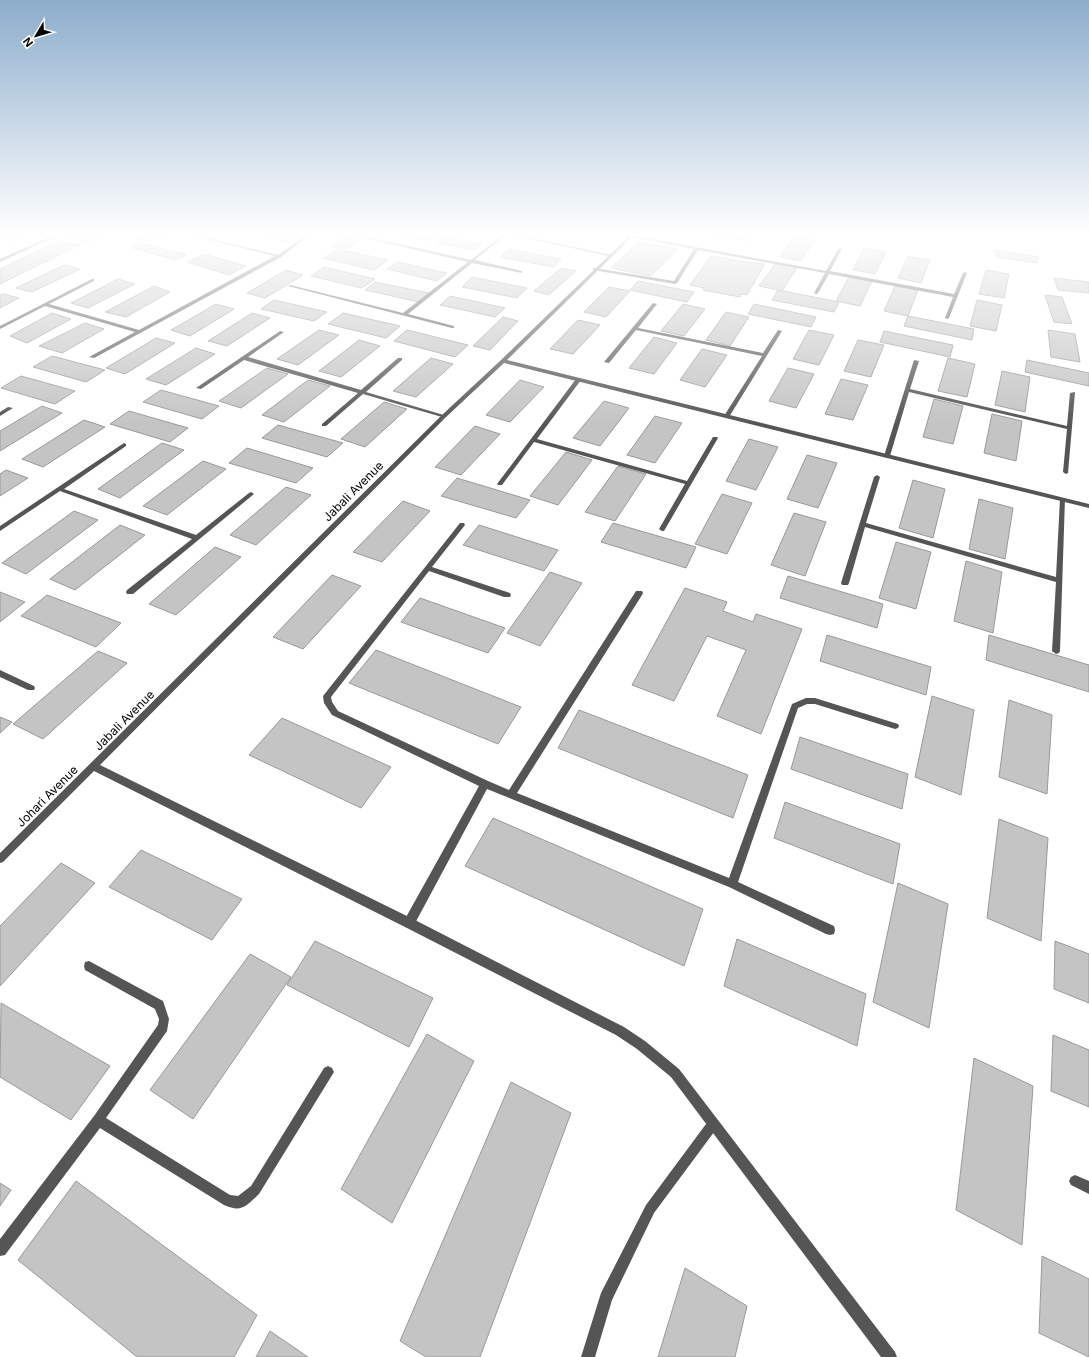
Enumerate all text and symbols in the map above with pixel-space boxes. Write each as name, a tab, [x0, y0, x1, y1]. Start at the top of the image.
north arrow	[16, 16, 56, 56]
text: N	[20, 35, 36, 50]
street label: Jabali Avenue	[320, 458, 386, 524]
street label: Jabali Avenue	[91, 687, 157, 753]
street label: Johari Avenue	[13, 762, 81, 830]

